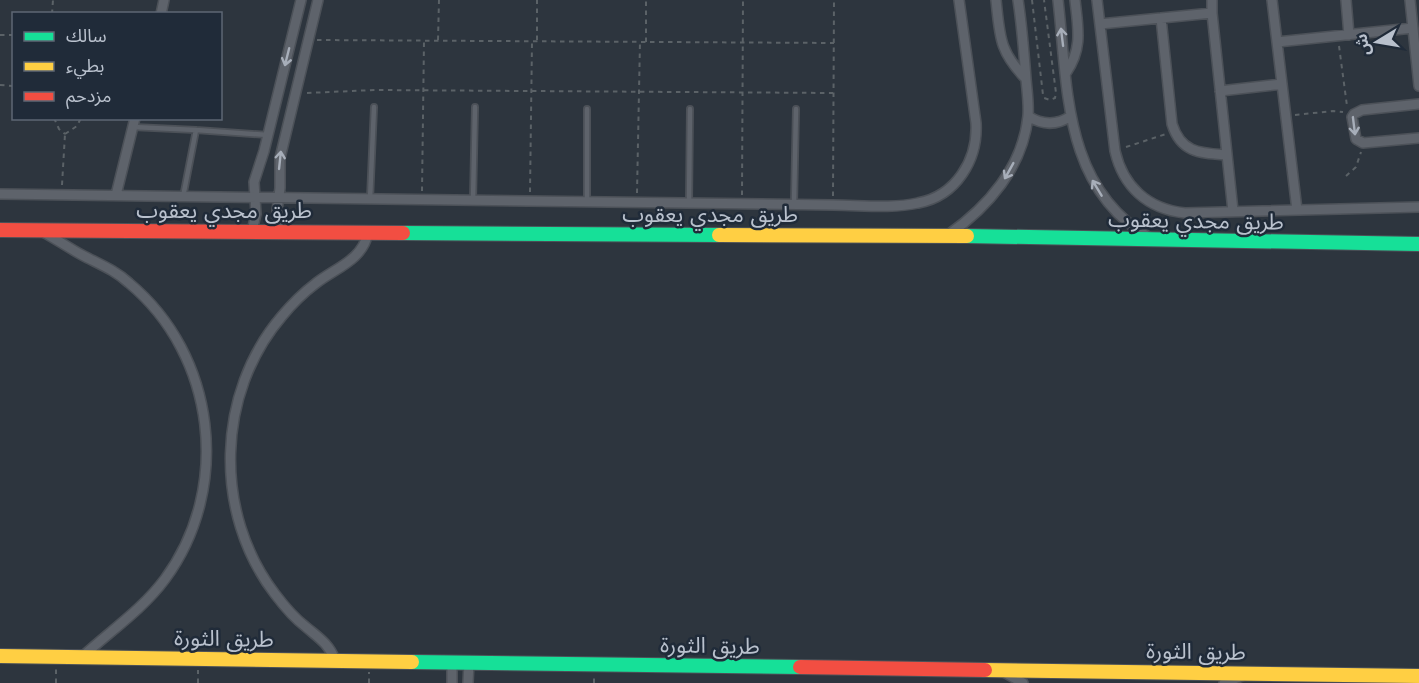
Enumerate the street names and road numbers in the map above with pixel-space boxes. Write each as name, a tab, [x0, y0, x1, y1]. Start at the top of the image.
street label: طريق مجدي يعقوب	[136, 194, 312, 227]
street label: طريق مجدي يعقوب	[622, 198, 798, 231]
street label: طريق مجدي يعقوب	[1108, 202, 1284, 239]
street label: طريق الثورة	[174, 621, 274, 655]
street label: طريق الثورة	[660, 628, 760, 662]
street label: طريق الثورة	[1146, 634, 1246, 668]

